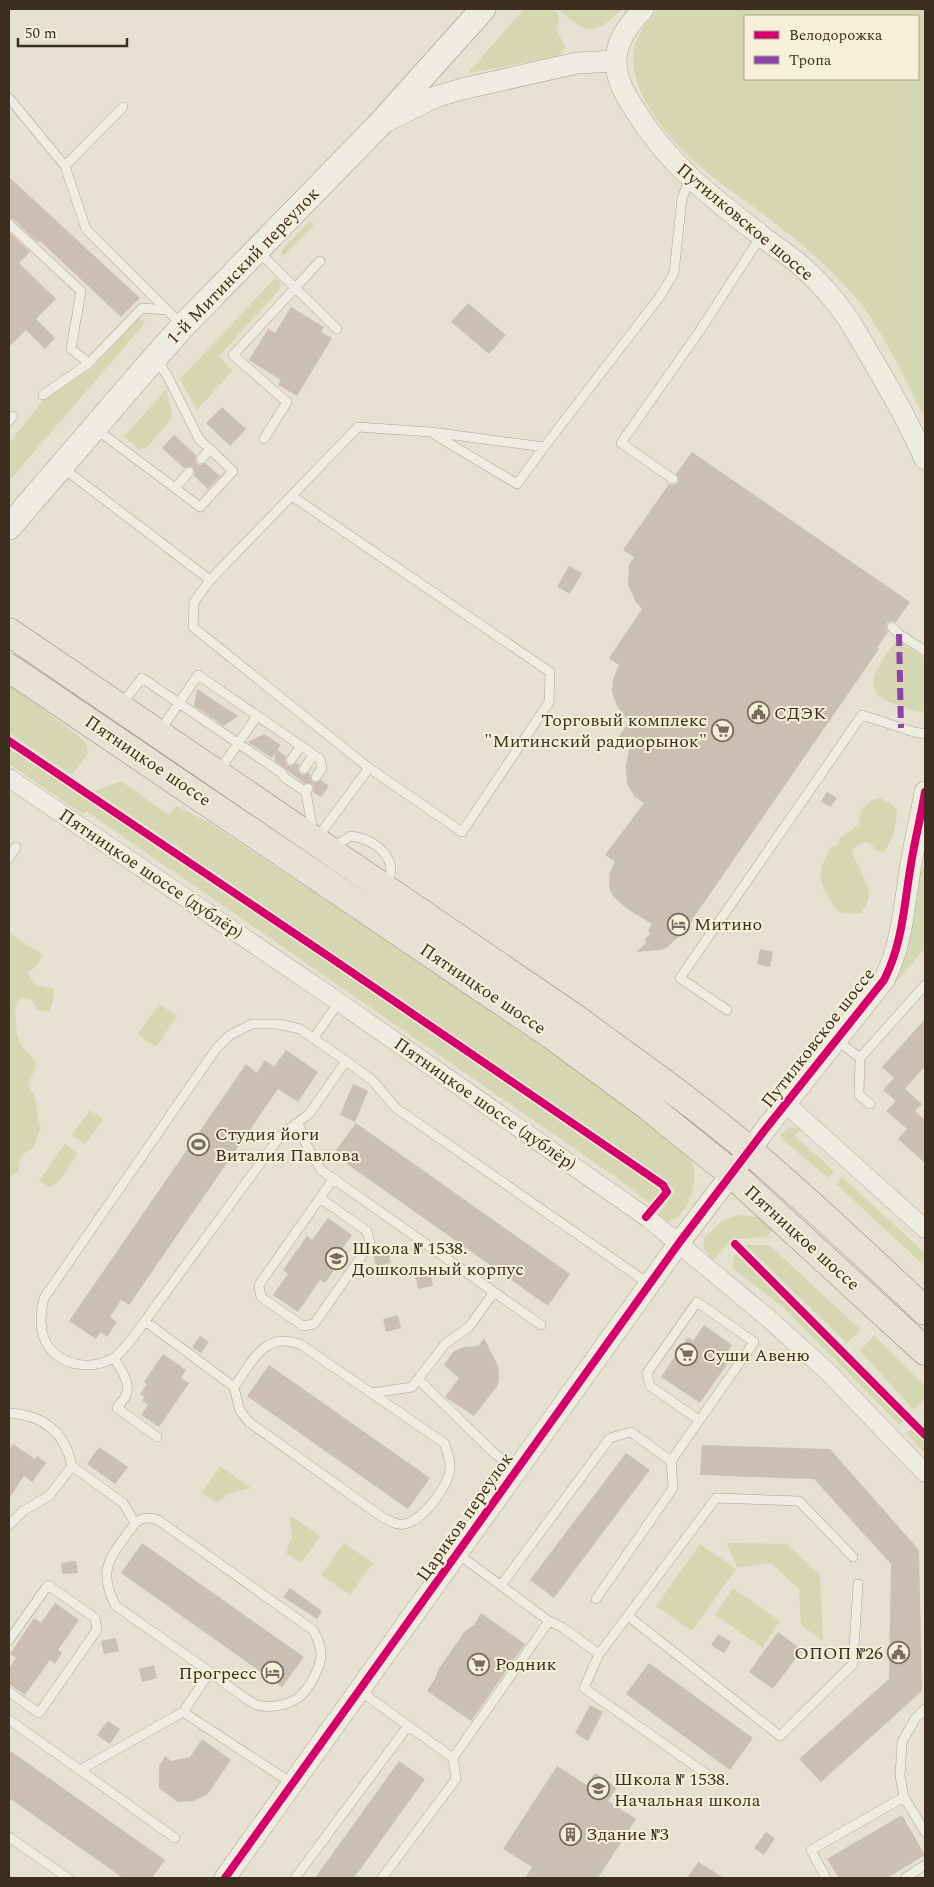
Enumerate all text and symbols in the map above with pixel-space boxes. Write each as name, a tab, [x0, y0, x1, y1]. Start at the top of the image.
scale bar	[18, 15, 126, 47]
legend	[744, 15, 919, 80]
text: 50 m	[25, 22, 57, 45]
text: Велодорожка	[789, 24, 883, 47]
text: Тропа	[789, 49, 832, 72]
street label: Путилковское шоссе	[670, 156, 820, 288]
street label: 1-й Митинский переулок	[160, 181, 326, 351]
place label: СДЭК	[774, 700, 826, 727]
public building icon: СДЭК	[746, 701, 770, 725]
place label: Торговый комплекс "Митинский радиорынок"	[484, 707, 707, 755]
street label: Пятницкое шоссе	[79, 709, 217, 813]
supermarket icon: Торговый комплекс "Митинский радиорынок"	[711, 718, 735, 742]
street label: Пятницкое шоссе (дублёр)	[53, 802, 249, 946]
place label: Митино	[694, 911, 762, 938]
hotel icon: Митино	[666, 912, 690, 936]
street label: Пятницкое шоссе	[414, 937, 552, 1041]
street label: Путилковское шоссе	[754, 962, 882, 1114]
street label: Пятницкое шоссе (дублёр)	[388, 1031, 582, 1177]
place label: Студия йоги Виталия Павлова	[215, 1121, 360, 1169]
sports icon: Студия йоги Виталия Павлова	[187, 1132, 211, 1156]
street label: Пятницкое шоссе	[738, 1179, 866, 1297]
place label: Школа № 1538. Дошкольный корпус	[352, 1235, 524, 1283]
school or university icon: Школа № 1538. Дошкольный корпус	[324, 1246, 348, 1270]
place label: Суши Авеню	[703, 1342, 810, 1369]
supermarket icon: Суши Авеню	[675, 1343, 699, 1367]
street label: Цариков переулок	[410, 1447, 520, 1587]
place label: ОПОП №26	[794, 1640, 883, 1667]
public building icon: ОПОП №26	[887, 1641, 911, 1665]
place label: Родник	[495, 1651, 557, 1678]
supermarket icon: Родник	[467, 1652, 491, 1676]
place label: Прогресс	[179, 1660, 257, 1687]
hotel icon: Прогресс	[261, 1661, 285, 1685]
place label: Школа № 1538. Начальная школа	[614, 1766, 761, 1814]
school or university icon: Школа № 1538. Начальная школа	[586, 1777, 610, 1801]
place label: Здание №3	[586, 1821, 669, 1848]
building icon: Здание №3	[558, 1822, 582, 1846]

